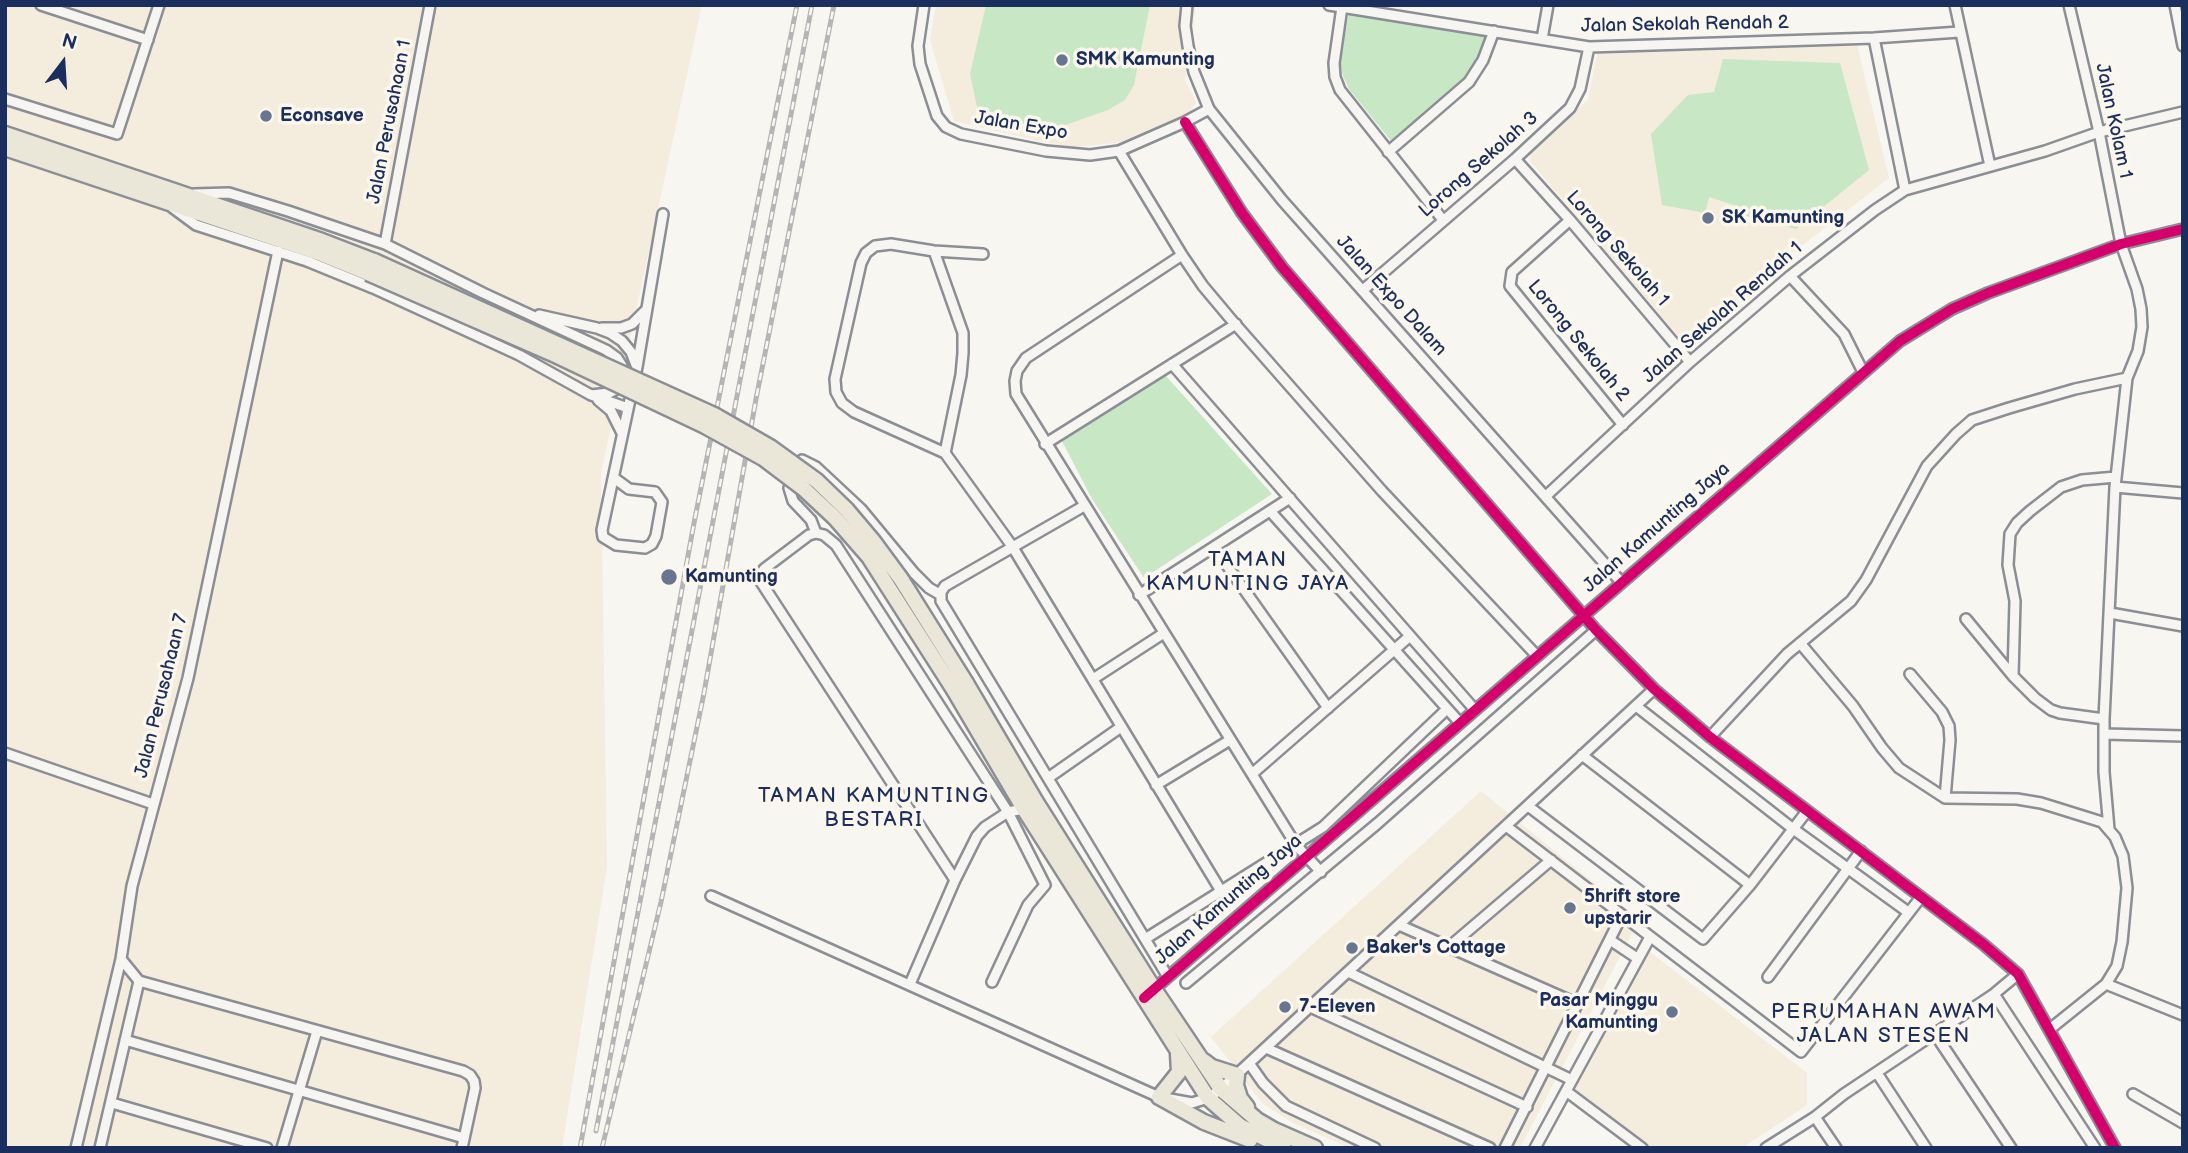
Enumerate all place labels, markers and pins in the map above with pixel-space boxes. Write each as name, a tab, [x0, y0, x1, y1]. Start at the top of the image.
place label: SMK Kamunting	[1076, 49, 1215, 71]
marker: SMK Kamunting	[1054, 52, 1070, 68]
place label: Econsave	[280, 105, 364, 127]
marker: Econsave	[258, 108, 274, 124]
place label: SK Kamunting	[1722, 207, 1844, 229]
marker: SK Kamunting	[1700, 210, 1716, 226]
place label: Kamunting	[685, 566, 778, 588]
marker: Kamunting	[659, 567, 679, 587]
place label: 5hrift store upstarir	[1584, 886, 1680, 930]
marker: 5hrift store upstarir	[1562, 900, 1578, 916]
place label: Baker's Cottage	[1366, 937, 1506, 959]
marker: Baker's Cottage	[1344, 940, 1360, 956]
place label: Pasar Minggu Kamunting	[1539, 990, 1658, 1034]
place label: 7-Eleven	[1299, 996, 1375, 1018]
marker: 7-Eleven	[1277, 999, 1293, 1015]
marker: Pasar Minggu Kamunting	[1664, 1004, 1680, 1020]

